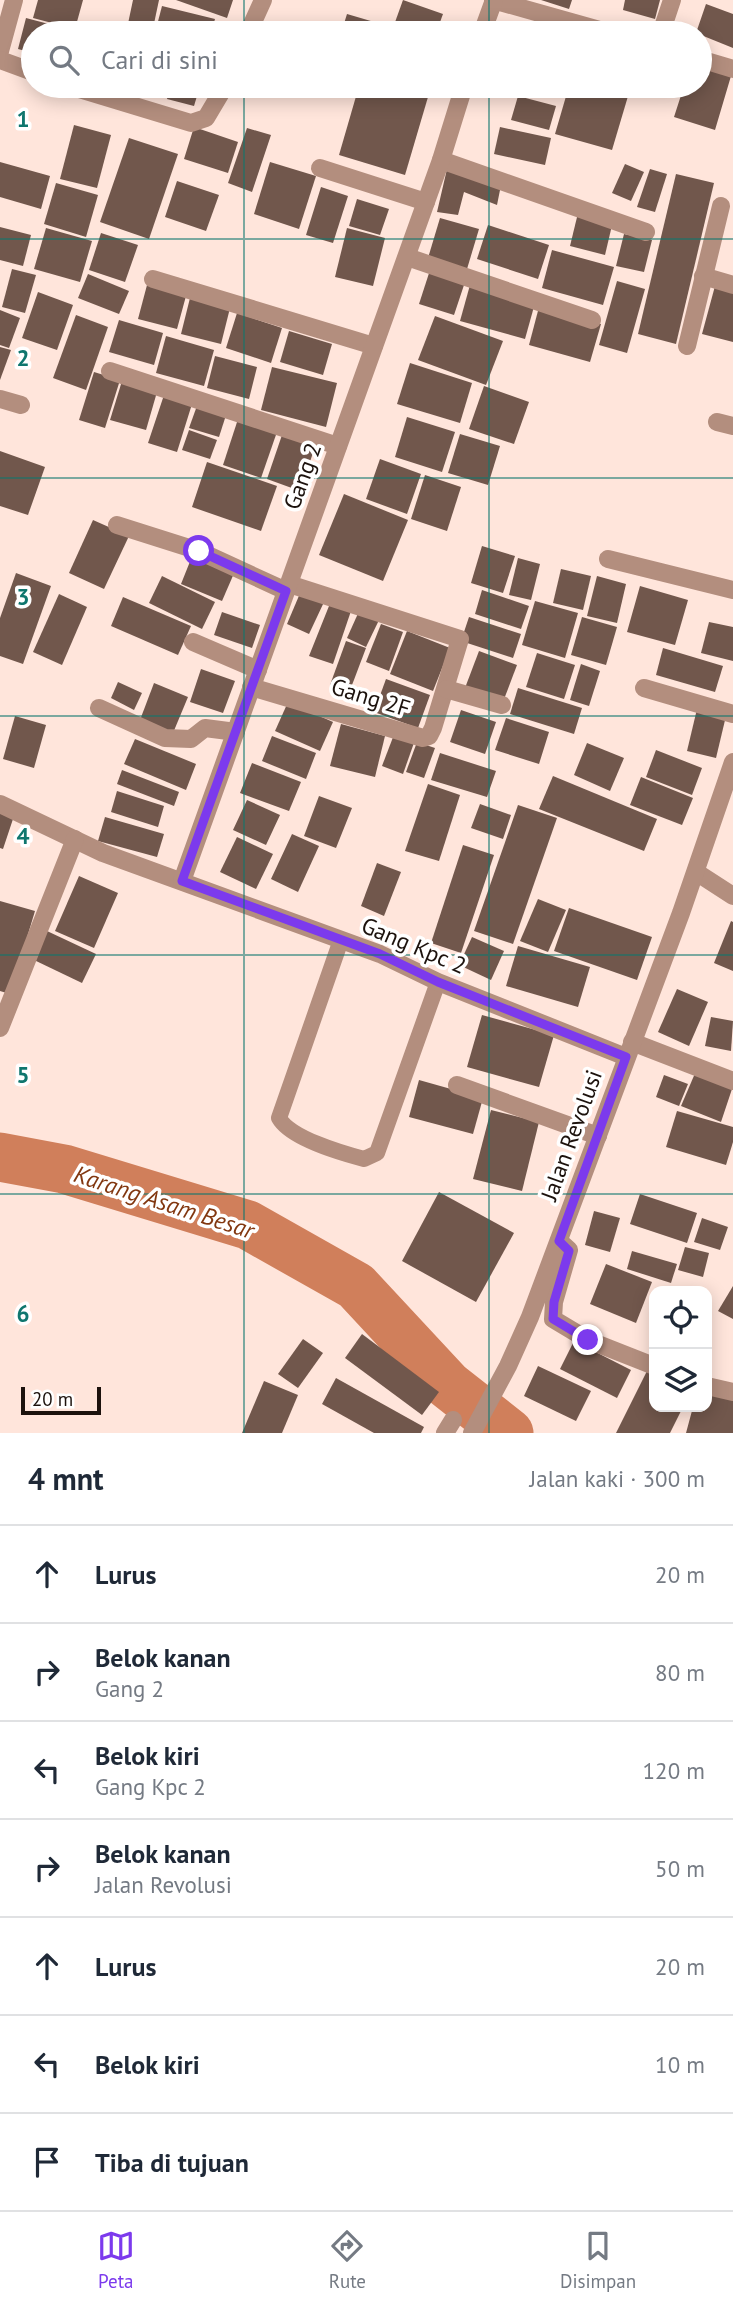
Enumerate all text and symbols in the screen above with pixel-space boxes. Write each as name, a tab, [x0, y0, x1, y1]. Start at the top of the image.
search box	[21, 21, 712, 98]
icon: search	[45, 41, 83, 79]
text: Cari di sini	[101, 43, 218, 76]
text: 1	[16, 104, 30, 133]
text: 2	[16, 343, 30, 372]
street label: Gang 2	[277, 439, 327, 513]
route start	[183, 535, 214, 566]
text: 3	[16, 582, 30, 611]
street label: Gang 2F	[328, 671, 414, 723]
text: 4	[16, 821, 30, 850]
street label: Gang Kpc 2	[357, 910, 471, 980]
text: 5	[16, 1060, 30, 1089]
street label: Jalan Revolusi	[534, 1066, 608, 1205]
water label: Karang Asam Besar	[70, 1158, 260, 1246]
map controls	[649, 1286, 712, 1412]
button: locate	[649, 1286, 712, 1349]
text: 6	[16, 1299, 30, 1328]
route end	[572, 1324, 603, 1355]
button: layers	[649, 1349, 712, 1412]
scale bar	[21, 1384, 102, 1416]
text: 20 m	[32, 1387, 73, 1411]
text: 4 mnt	[28, 1459, 104, 1498]
text: Jalan kaki · 300 m	[530, 1464, 705, 1493]
icon: ahead	[28, 1555, 66, 1593]
text: Lurus	[95, 1558, 156, 1591]
text: 20 m	[655, 1560, 705, 1589]
text: Belok kanan	[95, 1641, 231, 1674]
icon: right	[28, 1653, 66, 1691]
text: 80 m	[655, 1658, 705, 1687]
text: Gang 2	[95, 1674, 164, 1703]
text: Belok kiri	[95, 1739, 200, 1772]
icon: left	[28, 1751, 66, 1789]
text: 120 m	[643, 1756, 705, 1785]
text: Gang Kpc 2	[95, 1772, 206, 1801]
text: Belok kanan	[95, 1837, 231, 1870]
icon: right	[28, 1849, 66, 1887]
text: 50 m	[655, 1854, 705, 1883]
text: Jalan Revolusi	[95, 1870, 232, 1899]
icon: ahead	[28, 1947, 66, 1985]
text: Lurus	[95, 1950, 156, 1983]
text: 20 m	[655, 1952, 705, 1981]
icon: left	[28, 2045, 66, 2083]
text: Belok kiri	[95, 2048, 200, 2081]
text: 10 m	[655, 2050, 705, 2079]
icon: arrive	[28, 2143, 66, 2181]
text: Tiba di tujuan	[95, 2146, 249, 2179]
tab: Peta	[97, 2227, 135, 2293]
tab: Rute	[328, 2227, 366, 2293]
tab: Disimpan	[560, 2227, 636, 2293]

